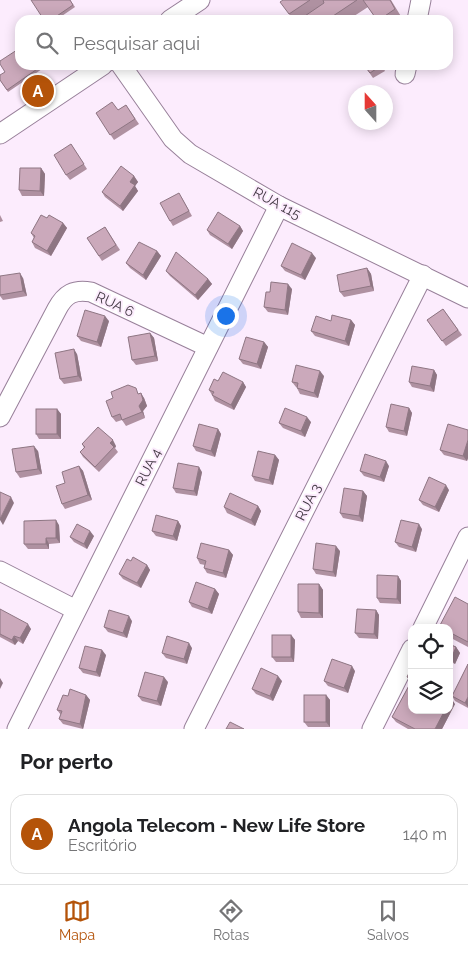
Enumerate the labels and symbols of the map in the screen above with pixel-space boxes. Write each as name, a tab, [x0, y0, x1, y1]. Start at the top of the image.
pin: A	[22, 72, 54, 110]
north arrow	[348, 85, 393, 130]
street label: RUA 115	[250, 184, 304, 222]
street label: RUA 6	[93, 288, 137, 320]
your location	[213, 303, 239, 329]
street label: RUA 4	[132, 445, 164, 488]
street label: RUA 3	[292, 481, 324, 523]

